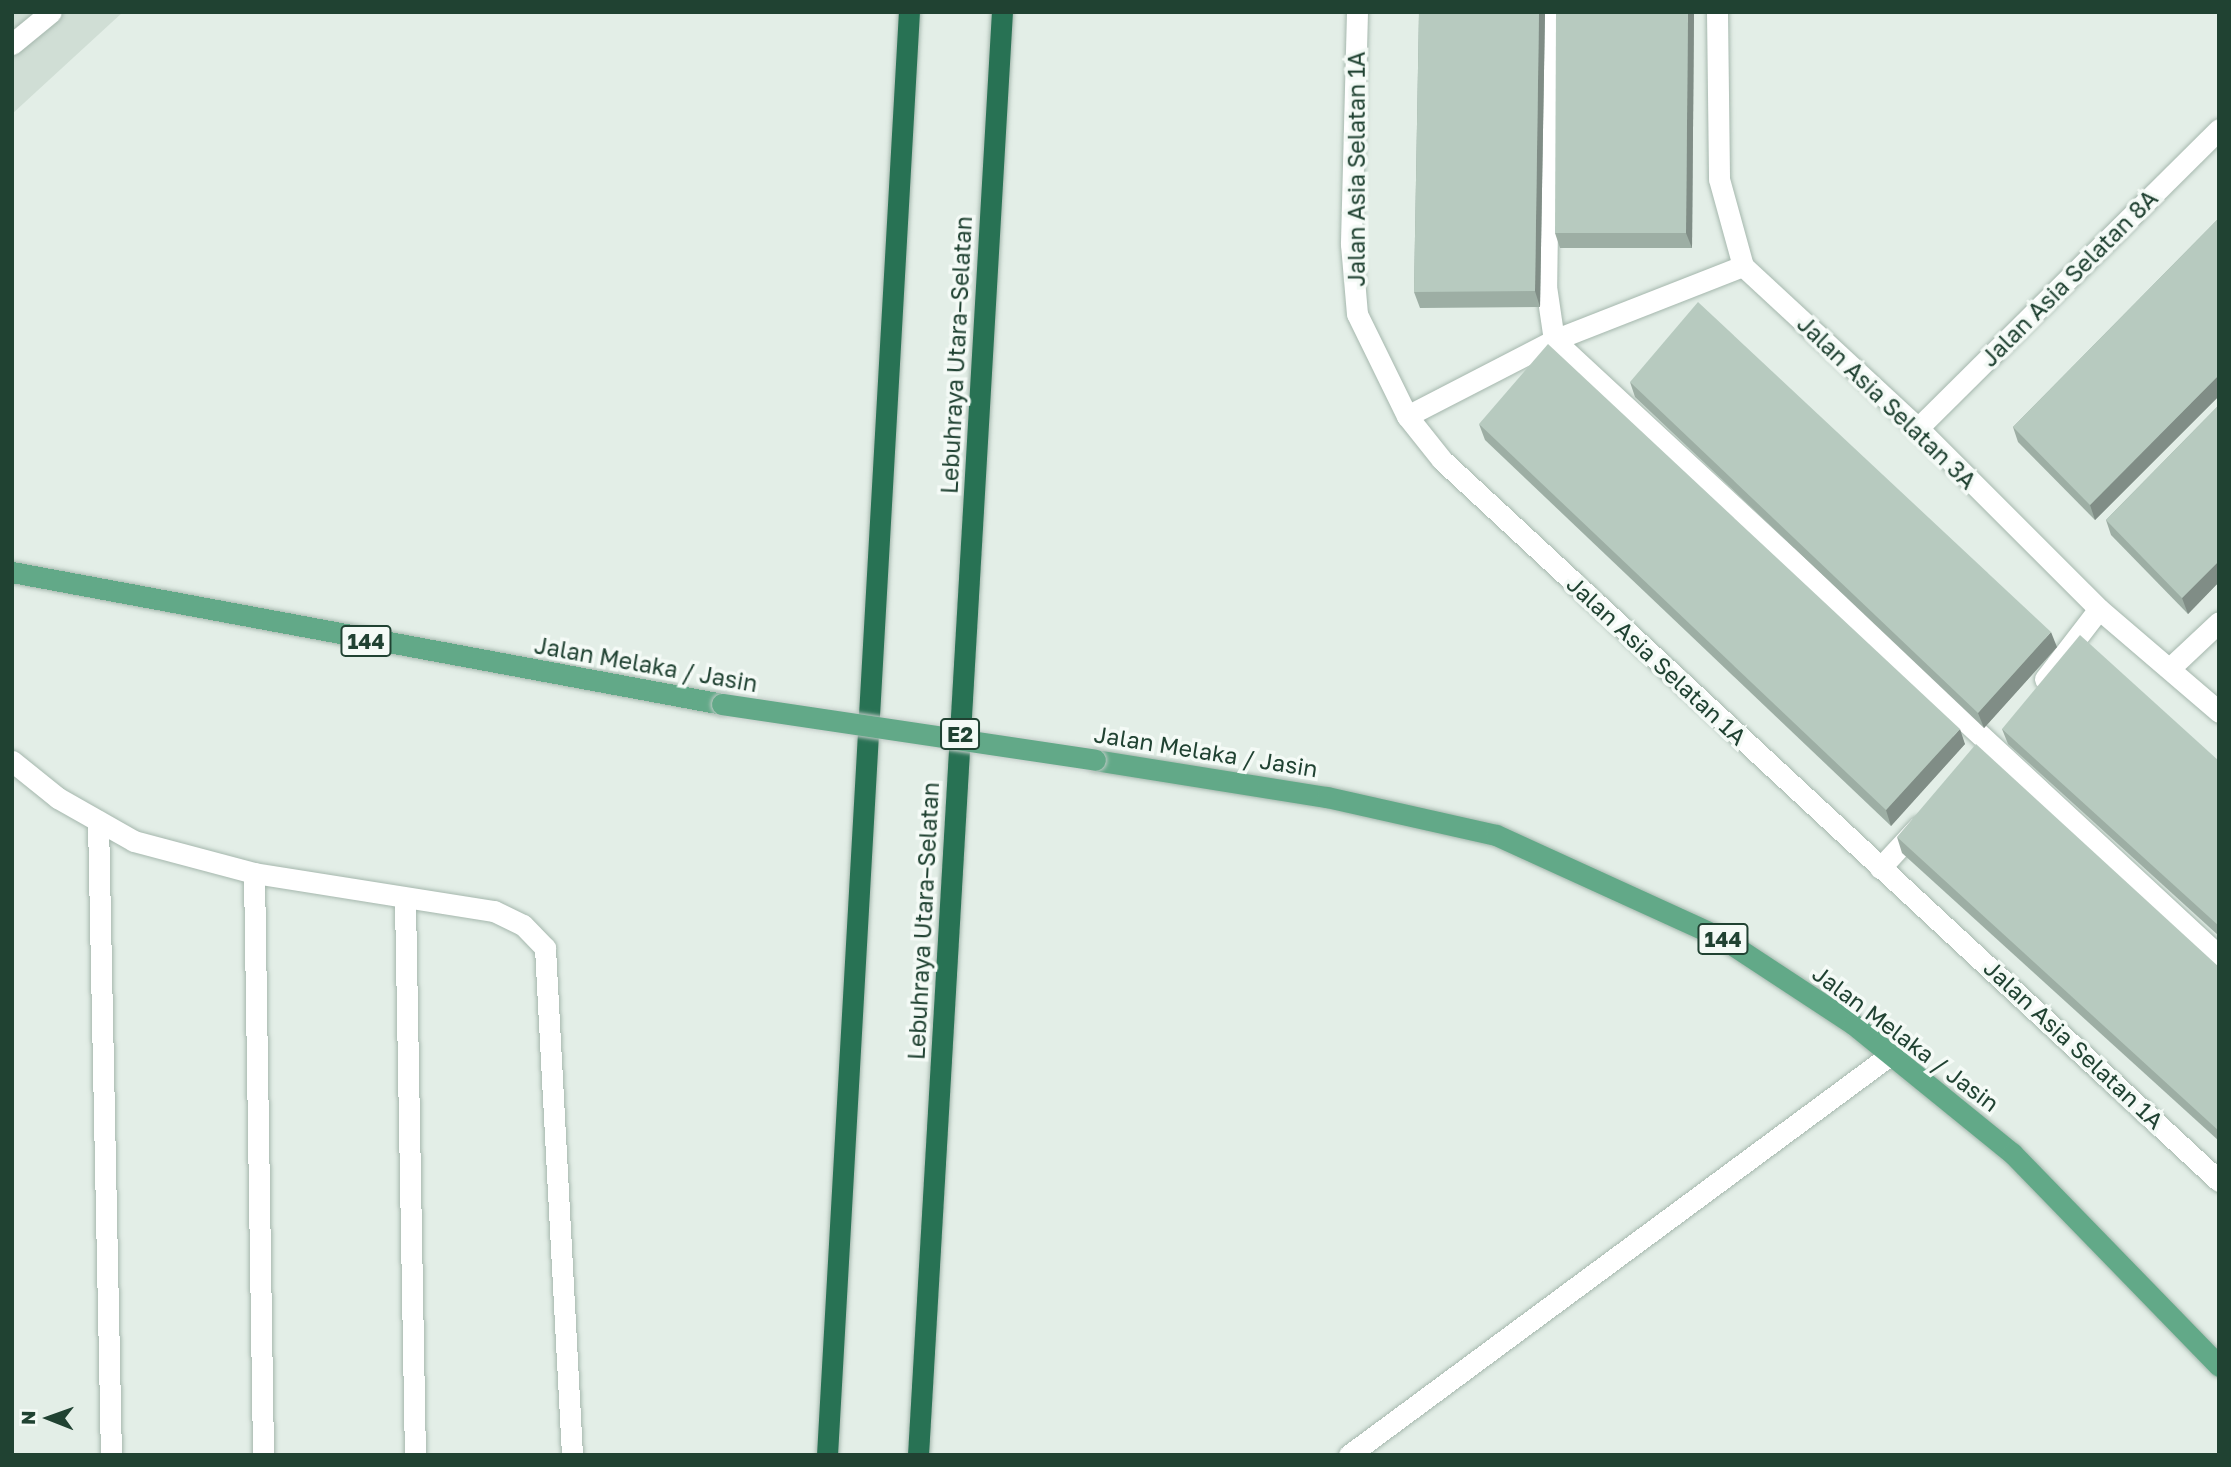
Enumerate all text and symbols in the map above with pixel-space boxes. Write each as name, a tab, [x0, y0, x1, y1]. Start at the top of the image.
street label: Jalan Asia Selatan 1A	[1342, 51, 1370, 287]
street label: Jalan Asia Selatan 8A	[1975, 184, 2163, 372]
street label: Lebuhraya Utara–Selatan	[935, 215, 977, 495]
street label: Jalan Asia Selatan 3A	[1792, 310, 1982, 494]
street label: Jalan Asia Selatan 1A	[1562, 570, 1752, 750]
road number: 144	[340, 624, 392, 658]
street label: Jalan Melaka / Jasin	[532, 631, 760, 697]
road number: E2	[939, 716, 981, 752]
street label: Jalan Melaka / Jasin	[1092, 720, 1320, 782]
street label: Lebuhraya Utara–Selatan	[902, 781, 944, 1061]
road number: 144	[1697, 922, 1749, 956]
street label: Jalan Asia Selatan 1A	[1979, 954, 2169, 1134]
street label: Jalan Melaka / Jasin	[1807, 959, 2005, 1117]
north arrow	[14, 1383, 84, 1453]
text: N	[16, 1410, 39, 1425]

